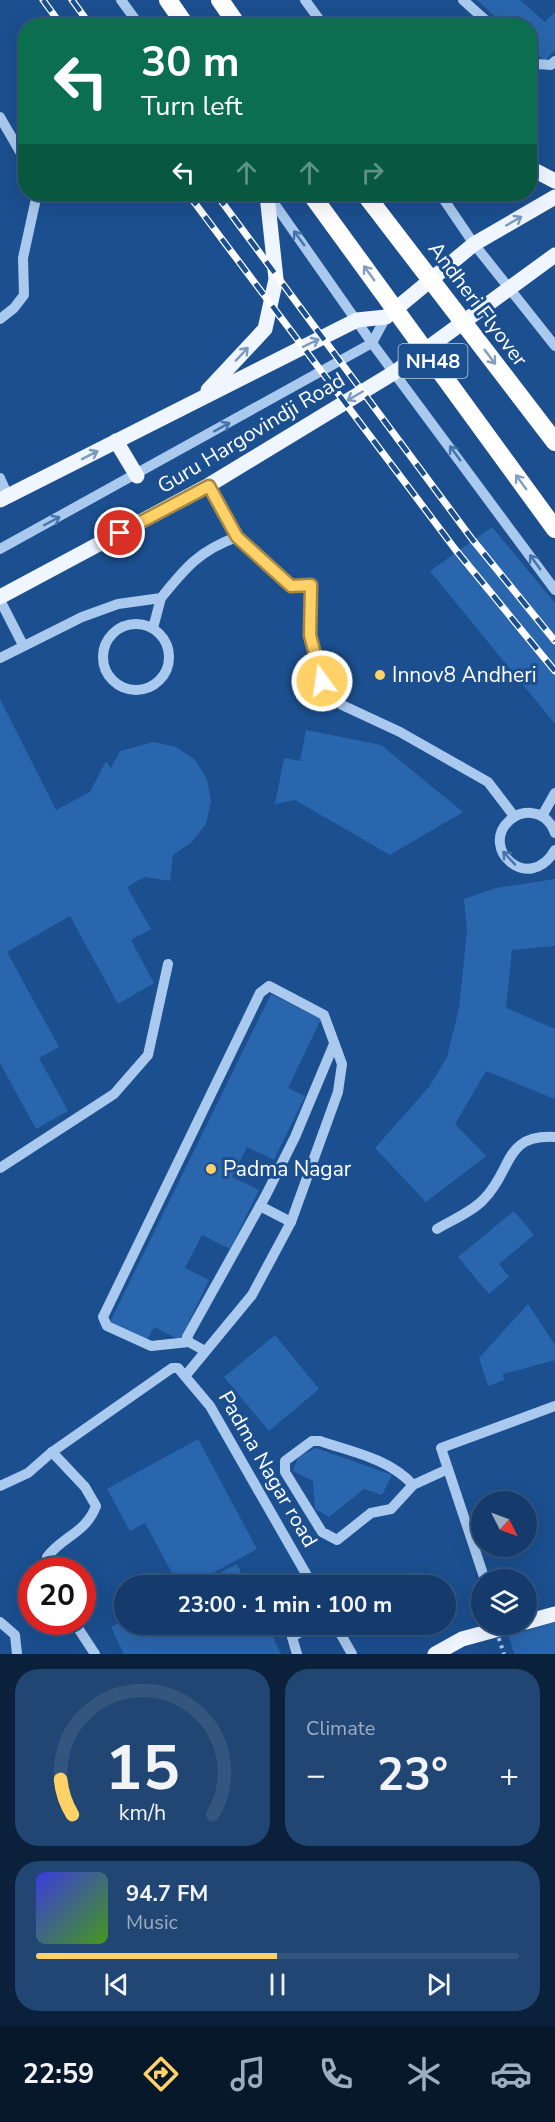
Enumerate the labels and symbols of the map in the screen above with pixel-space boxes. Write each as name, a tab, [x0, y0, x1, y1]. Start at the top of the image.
one-way arrow	[505, 214, 522, 226]
one-way arrow	[293, 231, 305, 247]
street label: Andheri Flyover	[422, 236, 534, 372]
one-way arrow	[363, 266, 375, 282]
one-way arrow	[301, 336, 319, 348]
road number: NH48	[398, 344, 468, 378]
one-way arrow	[234, 347, 248, 362]
one-way arrow	[483, 349, 496, 365]
street label: Guru Hargovindji Road	[152, 366, 350, 500]
one-way arrow	[347, 390, 364, 402]
one-way arrow	[213, 421, 231, 432]
one-way arrow	[449, 446, 461, 462]
one-way arrow	[80, 448, 98, 460]
one-way arrow	[514, 475, 527, 491]
pin	[94, 507, 145, 558]
one-way arrow	[42, 515, 60, 526]
one-way arrow	[528, 555, 541, 571]
position arrow	[290, 649, 354, 713]
place label: Innov8 Andheri	[392, 661, 537, 689]
marker: Innov8 Andheri	[373, 668, 387, 682]
one-way arrow	[502, 851, 516, 866]
place label: Padma Nagar	[223, 1155, 352, 1183]
marker: Padma Nagar	[204, 1162, 218, 1176]
street label: Padma Nagar road	[212, 1386, 324, 1552]
north arrow	[471, 1491, 537, 1557]
speed limit sign: 20	[18, 1557, 96, 1635]

